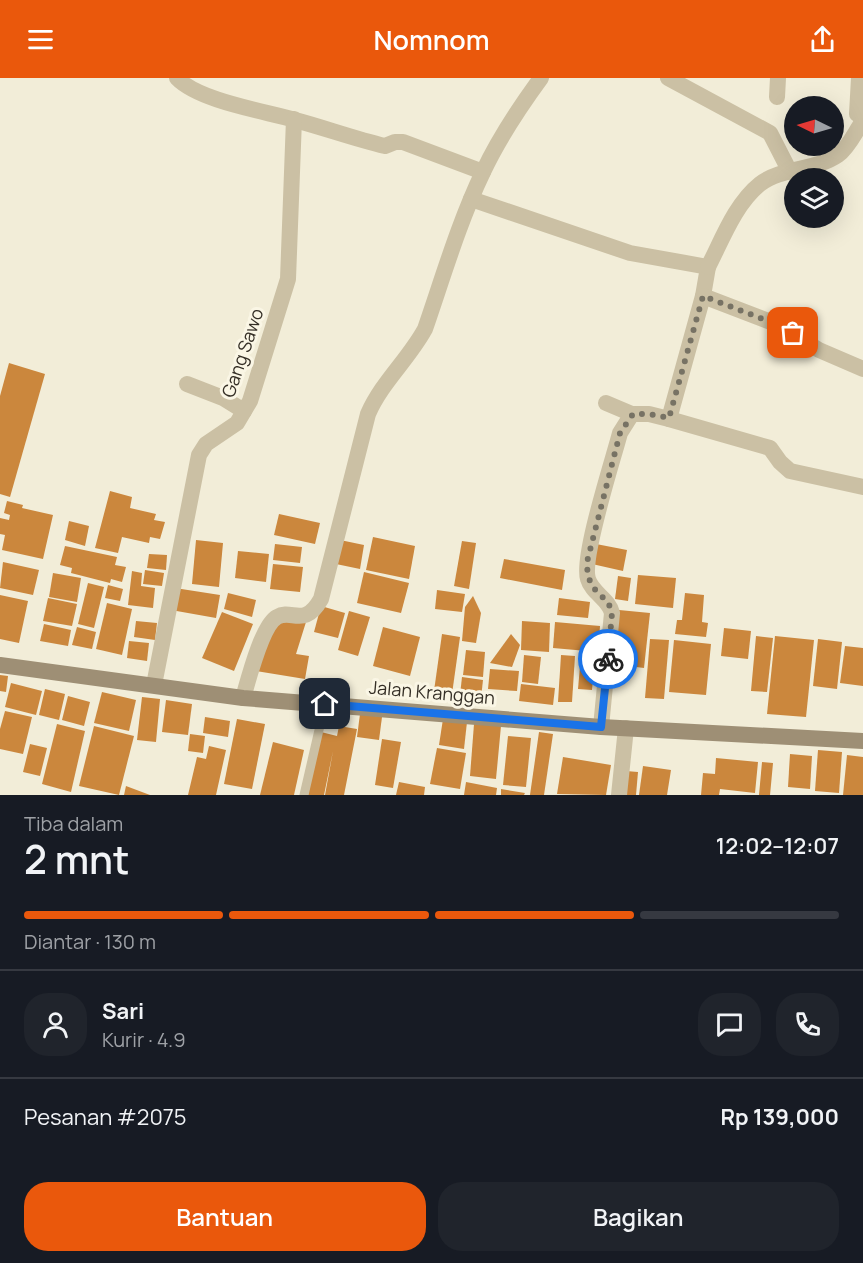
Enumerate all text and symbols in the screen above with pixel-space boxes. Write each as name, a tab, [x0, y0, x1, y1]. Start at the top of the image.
text: Nomnom	[373, 21, 490, 58]
icon: menu	[24, 23, 57, 56]
icon: share	[806, 23, 839, 56]
north arrow	[784, 96, 844, 156]
map controls	[784, 96, 844, 228]
button: layers	[784, 168, 844, 228]
street label: Gang Sawo	[216, 305, 268, 400]
pin	[767, 307, 818, 358]
icon: bag	[776, 316, 809, 349]
courier	[578, 629, 638, 689]
icon: bike	[592, 643, 625, 676]
street label: Jalan Kranggan	[368, 675, 496, 709]
pin	[299, 678, 350, 729]
icon: home	[308, 687, 341, 720]
text: Tiba dalam	[24, 810, 123, 837]
text: 12:02–12:07	[716, 831, 839, 861]
text: 2 mnt	[24, 832, 130, 886]
text: Diantar · 130 m	[24, 928, 156, 955]
button: person	[24, 993, 87, 1056]
button: chat	[698, 993, 761, 1056]
button: phone	[776, 993, 839, 1056]
text: Sari	[102, 996, 144, 1026]
text: Kurir · 4.9	[102, 1026, 186, 1053]
text: Pesanan #2075	[24, 1102, 187, 1132]
text: Rp 139,000	[720, 1102, 839, 1132]
button: Bantuan	[24, 1182, 426, 1251]
button: Bagikan	[438, 1182, 839, 1251]

